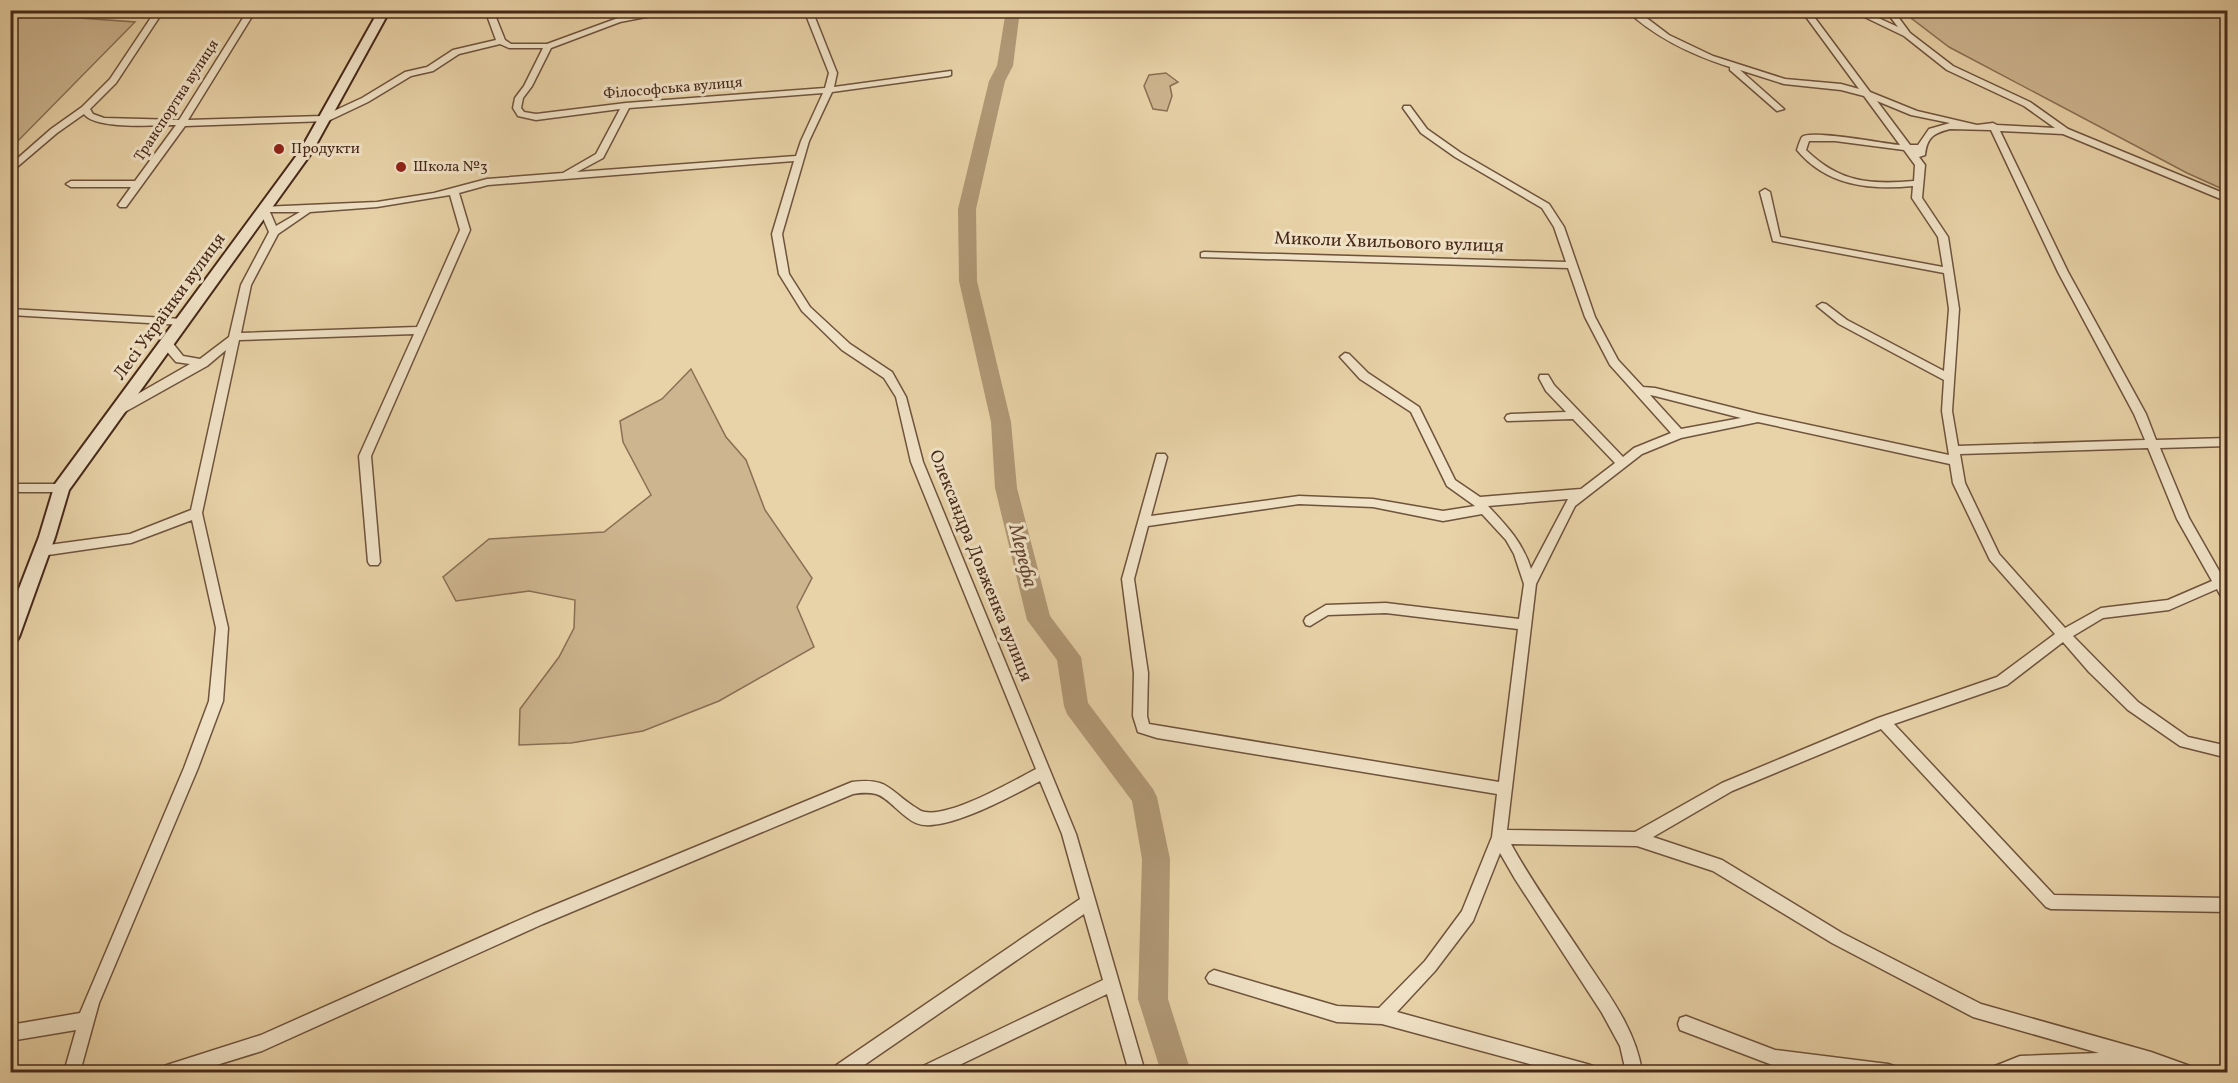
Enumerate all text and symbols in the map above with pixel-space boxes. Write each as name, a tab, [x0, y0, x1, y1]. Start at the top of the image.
street label: Транспортна вулиця	[130, 36, 224, 166]
street label: Філософська вулиця	[603, 72, 744, 106]
place label: Продукти	[291, 139, 360, 160]
marker: Продукти	[272, 142, 286, 156]
place label: Школа №3	[413, 157, 488, 178]
marker: Школа №3	[394, 160, 408, 174]
street label: Миколи Хвильового вулиця	[1274, 226, 1504, 260]
street label: Лесі Українки вулиця	[108, 228, 232, 386]
street label: Олександра Довженка вулиця	[922, 446, 1038, 686]
water label: Мерефа	[1000, 520, 1043, 591]

